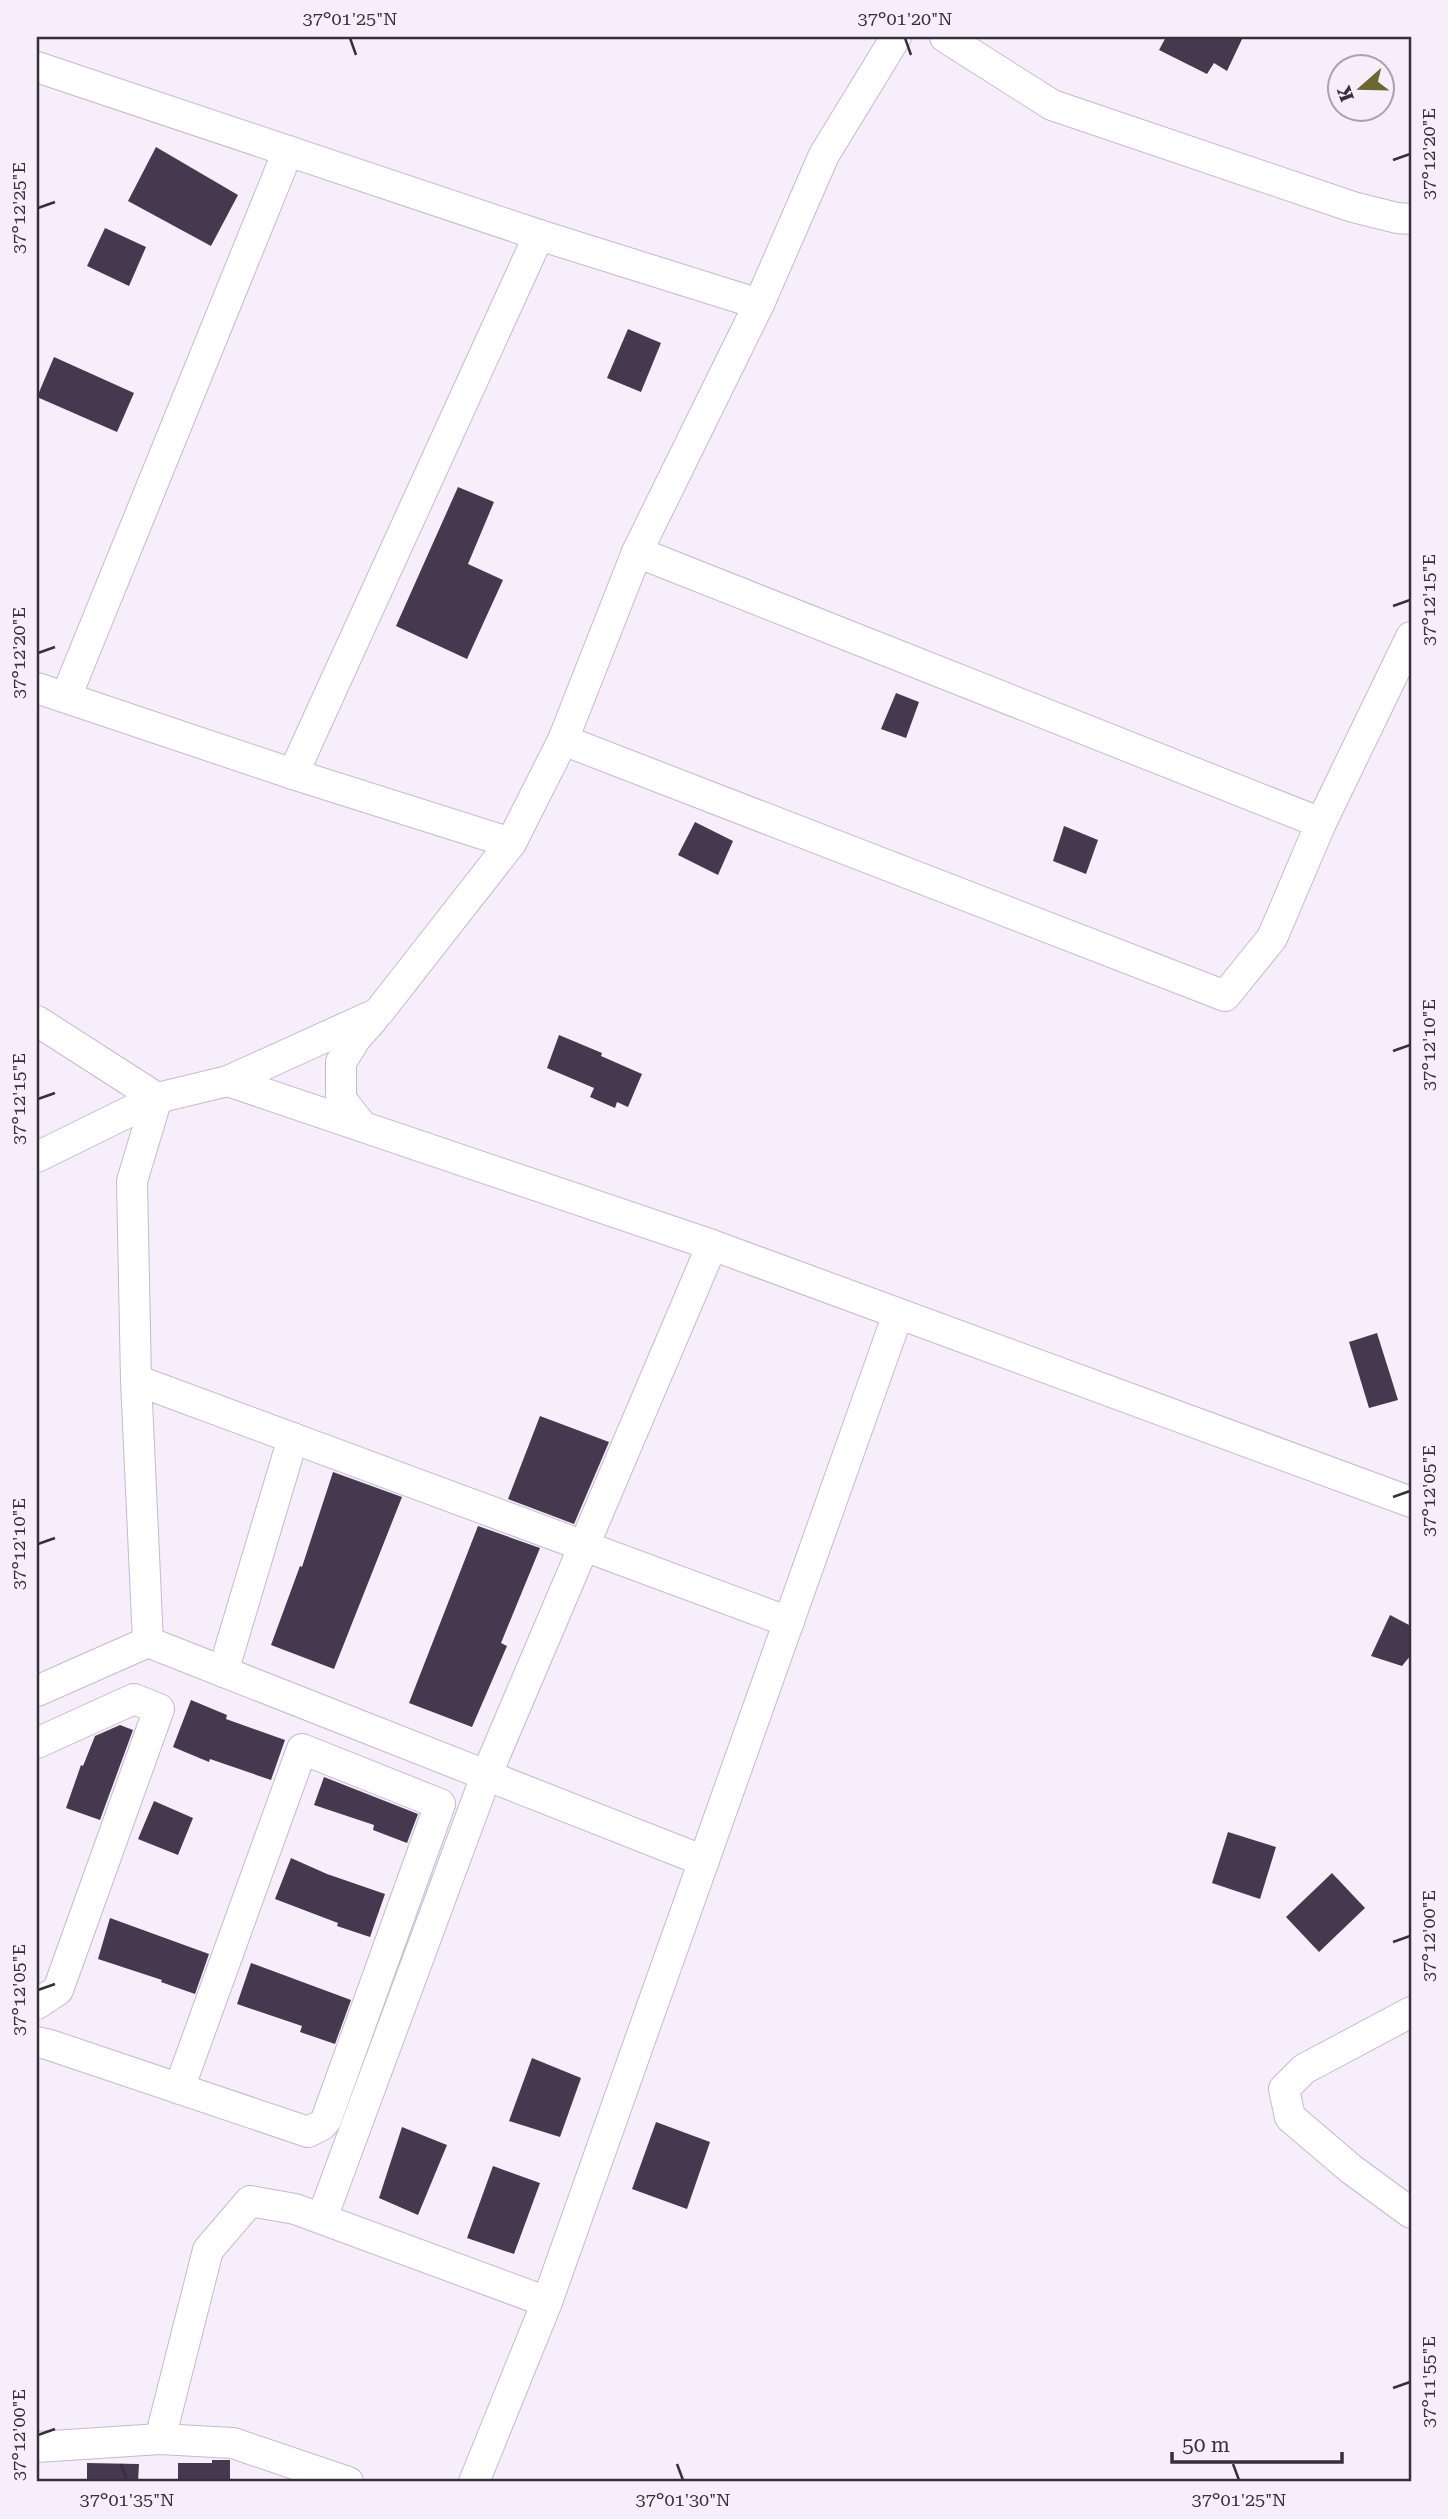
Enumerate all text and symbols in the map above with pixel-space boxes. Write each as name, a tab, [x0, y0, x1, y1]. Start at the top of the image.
text: 37°01'25"N	[303, 8, 397, 29]
text: 37°01'20"N	[858, 8, 952, 29]
north arrow	[1326, 52, 1396, 122]
text: K	[1332, 83, 1359, 105]
text: 37°12'20"E	[1418, 108, 1439, 200]
text: 37°12'25"E	[8, 162, 29, 254]
text: 37°12'15"E	[1418, 554, 1439, 646]
text: 37°12'20"E	[8, 607, 29, 699]
text: 37°12'10"E	[1418, 999, 1439, 1091]
text: 37°12'15"E	[8, 1053, 29, 1145]
text: 37°12'05"E	[1418, 1445, 1439, 1537]
text: 37°12'10"E	[8, 1498, 29, 1590]
text: 37°12'00"E	[1418, 1890, 1439, 1982]
text: 37°12'05"E	[8, 1944, 29, 2036]
text: 37°11'55"E	[1418, 2336, 1439, 2428]
text: 37°12'00"E	[8, 2389, 29, 2481]
scale bar	[1172, 2421, 1341, 2465]
text: 50 m	[1182, 2433, 1230, 2457]
text: 37°01'35"N	[80, 2489, 174, 2510]
text: 37°01'30"N	[636, 2489, 730, 2510]
text: 37°01'25"N	[1192, 2489, 1286, 2510]

